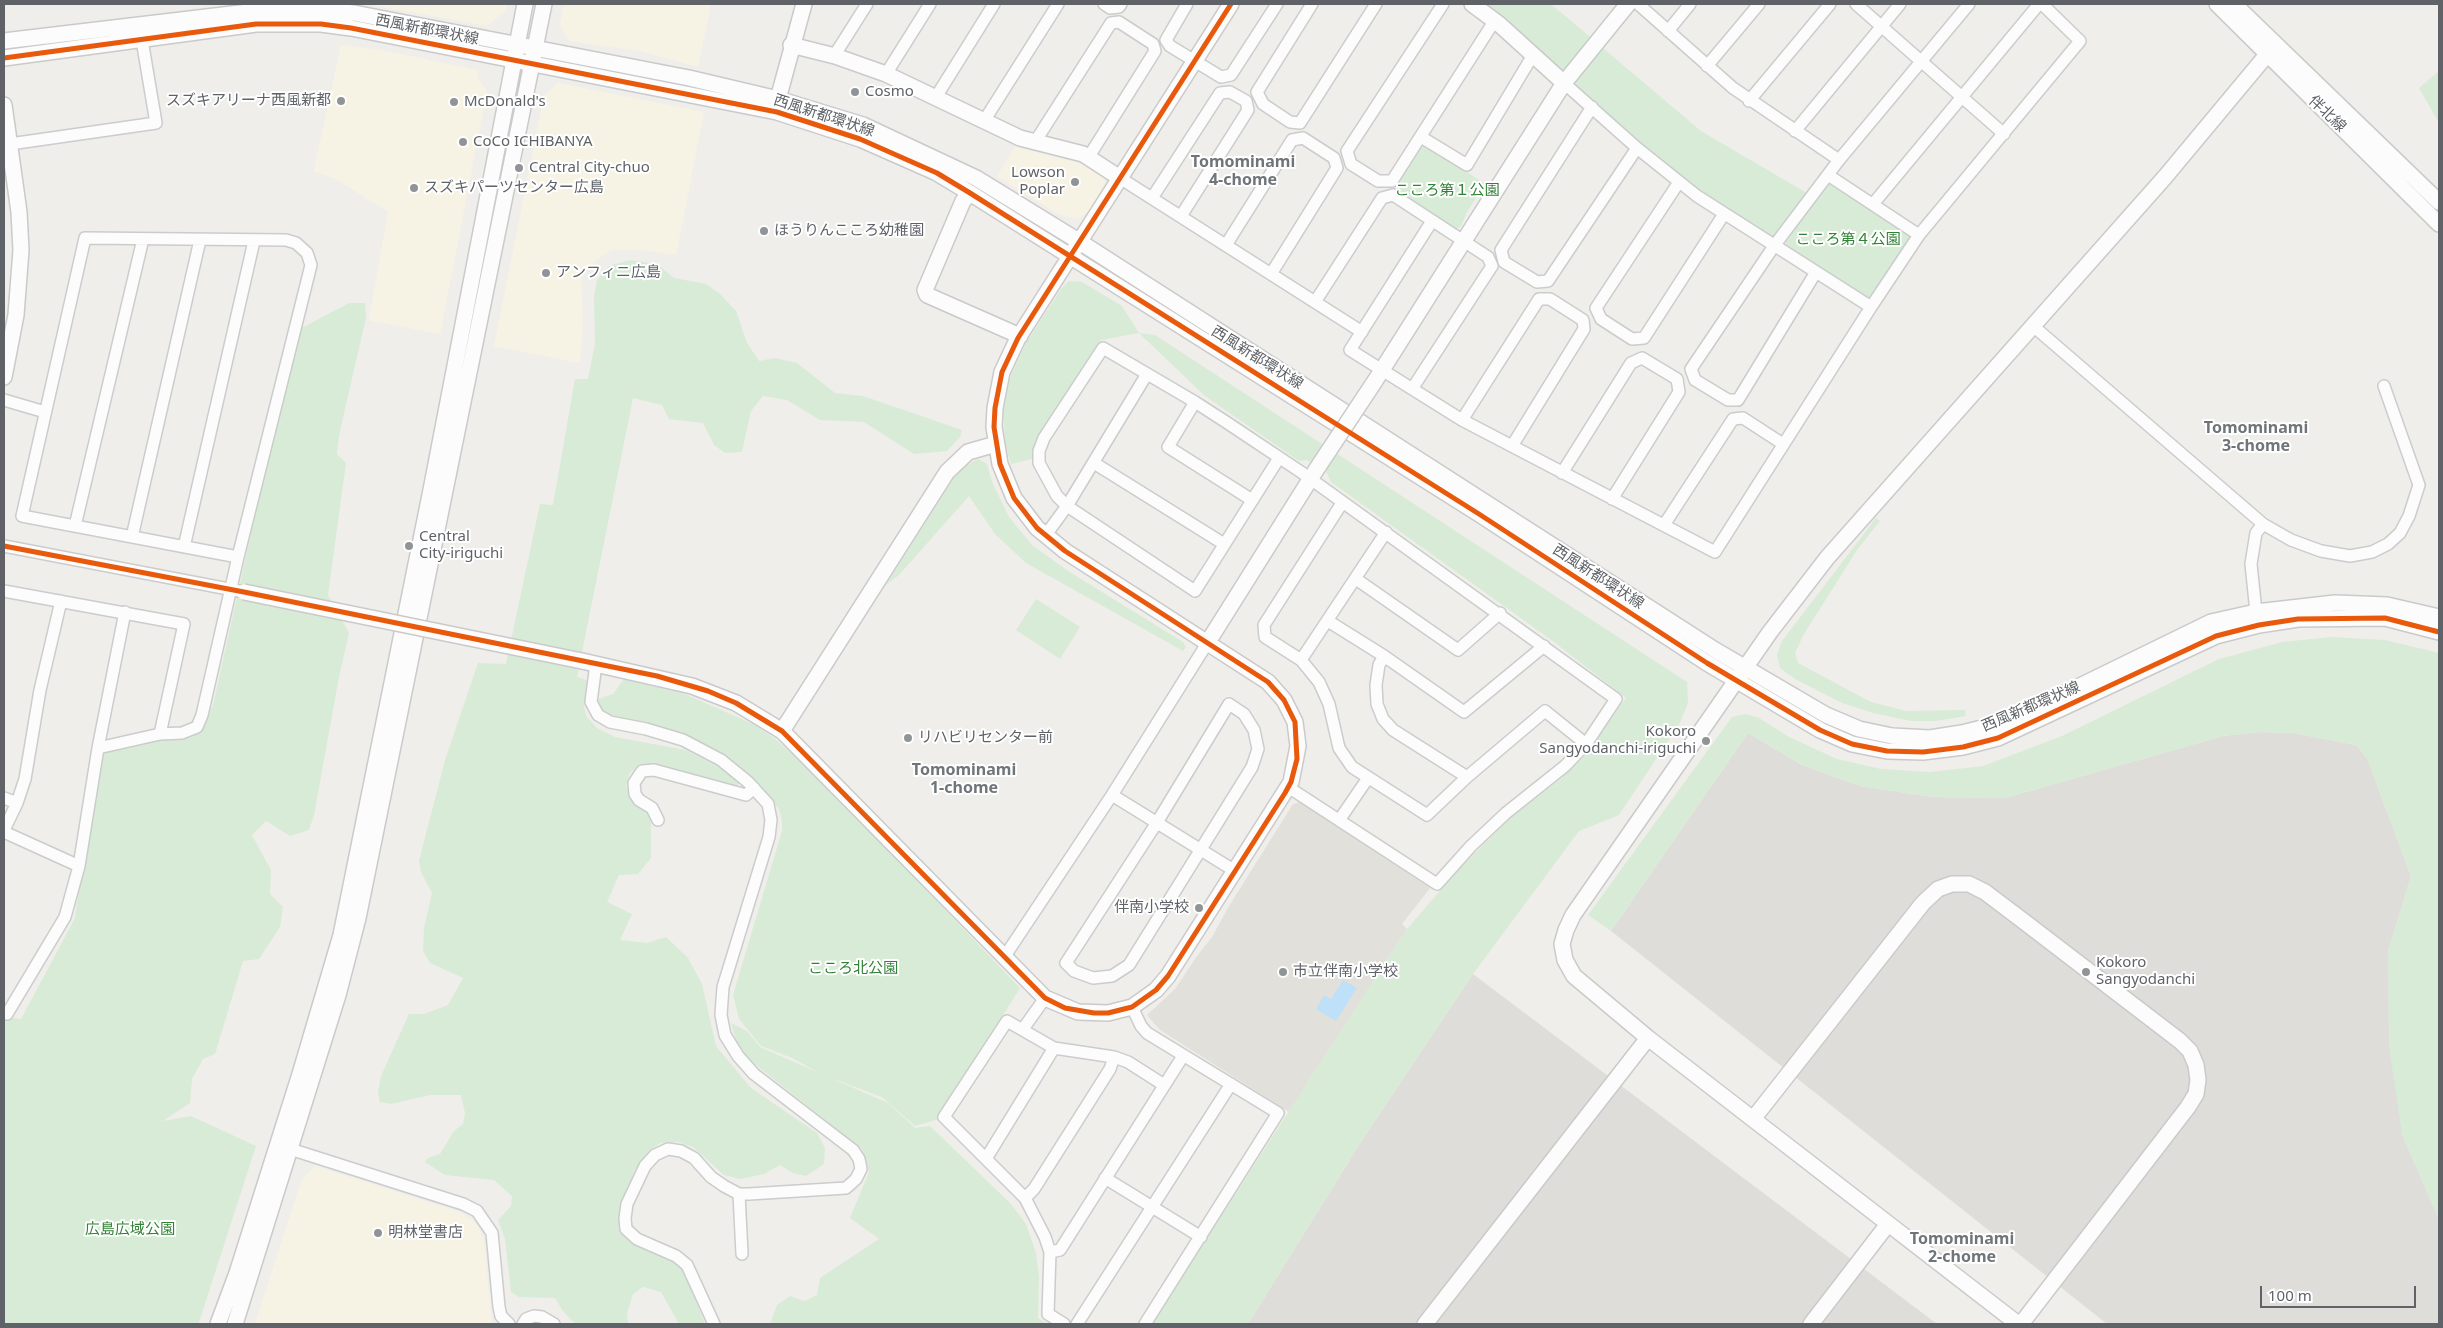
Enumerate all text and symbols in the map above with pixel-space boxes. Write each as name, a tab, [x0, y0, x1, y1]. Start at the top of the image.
street label: 西風新都環状線	[374, 11, 480, 49]
place label: Cosmo	[865, 83, 914, 101]
marker: Cosmo	[849, 86, 861, 98]
street label: 西風新都環状線	[771, 91, 877, 141]
place label: スズキアリーナ西風新都	[166, 92, 331, 110]
street label: 伴北線	[2305, 92, 2349, 136]
place label: McDonald's	[464, 93, 546, 111]
marker: スズキアリーナ西風新都	[335, 95, 347, 107]
marker: McDonald's	[448, 96, 460, 108]
place label: CoCo ICHIBANYA	[473, 133, 593, 151]
marker: CoCo ICHIBANYA	[457, 136, 469, 148]
district label: Tomominami 4-chome	[1191, 152, 1295, 190]
place label: Central City-chuo	[529, 159, 650, 177]
marker: Central City-chuo	[513, 162, 525, 174]
place label: Lowson Poplar	[1011, 164, 1065, 199]
marker: Lowson Poplar	[1069, 176, 1081, 188]
place label: スズキパーツセンター広島	[424, 179, 604, 197]
marker: スズキパーツセンター広島	[408, 182, 420, 194]
park label: こころ第１公園	[1395, 182, 1499, 200]
place label: ほうりんこころ幼稚園	[774, 222, 924, 240]
marker: ほうりんこころ幼稚園	[758, 225, 770, 237]
park label: こころ第４公園	[1796, 231, 1900, 249]
place label: アンフィニ広島	[556, 264, 661, 282]
marker: アンフィニ広島	[540, 267, 552, 279]
street label: 西風新都環状線	[1208, 323, 1306, 393]
district label: Tomominami 3-chome	[2204, 418, 2308, 456]
place label: Central City-iriguchi	[419, 528, 503, 563]
marker: Central City-iriguchi	[403, 540, 415, 552]
street label: 西風新都環状線	[1549, 541, 1647, 613]
street label: 西風新都環状線	[1979, 678, 2083, 736]
place label: Kokoro Sangyodanchi-iriguchi	[1539, 723, 1696, 758]
place label: リハビリセンター前	[918, 729, 1053, 747]
marker: リハビリセンター前	[902, 732, 914, 744]
marker: Kokoro Sangyodanchi-iriguchi	[1700, 735, 1712, 747]
district label: Tomominami 1-chome	[912, 760, 1016, 798]
place label: 伴南小学校	[1114, 899, 1189, 917]
marker: 伴南小学校	[1193, 902, 1205, 914]
place label: Kokoro Sangyodanchi	[2096, 954, 2195, 989]
park label: こころ北公園	[808, 960, 898, 978]
place label: 市立伴南小学校	[1293, 963, 1398, 981]
marker: 市立伴南小学校	[1277, 966, 1289, 978]
marker: Kokoro Sangyodanchi	[2080, 966, 2092, 978]
park label: 広島広域公園	[85, 1221, 175, 1239]
place label: 明林堂書店	[388, 1224, 463, 1242]
marker: 明林堂書店	[372, 1227, 384, 1239]
district label: Tomominami 2-chome	[1910, 1229, 2014, 1267]
scale bar	[2263, 1276, 2419, 1308]
text: 100 m	[2268, 1285, 2312, 1305]

